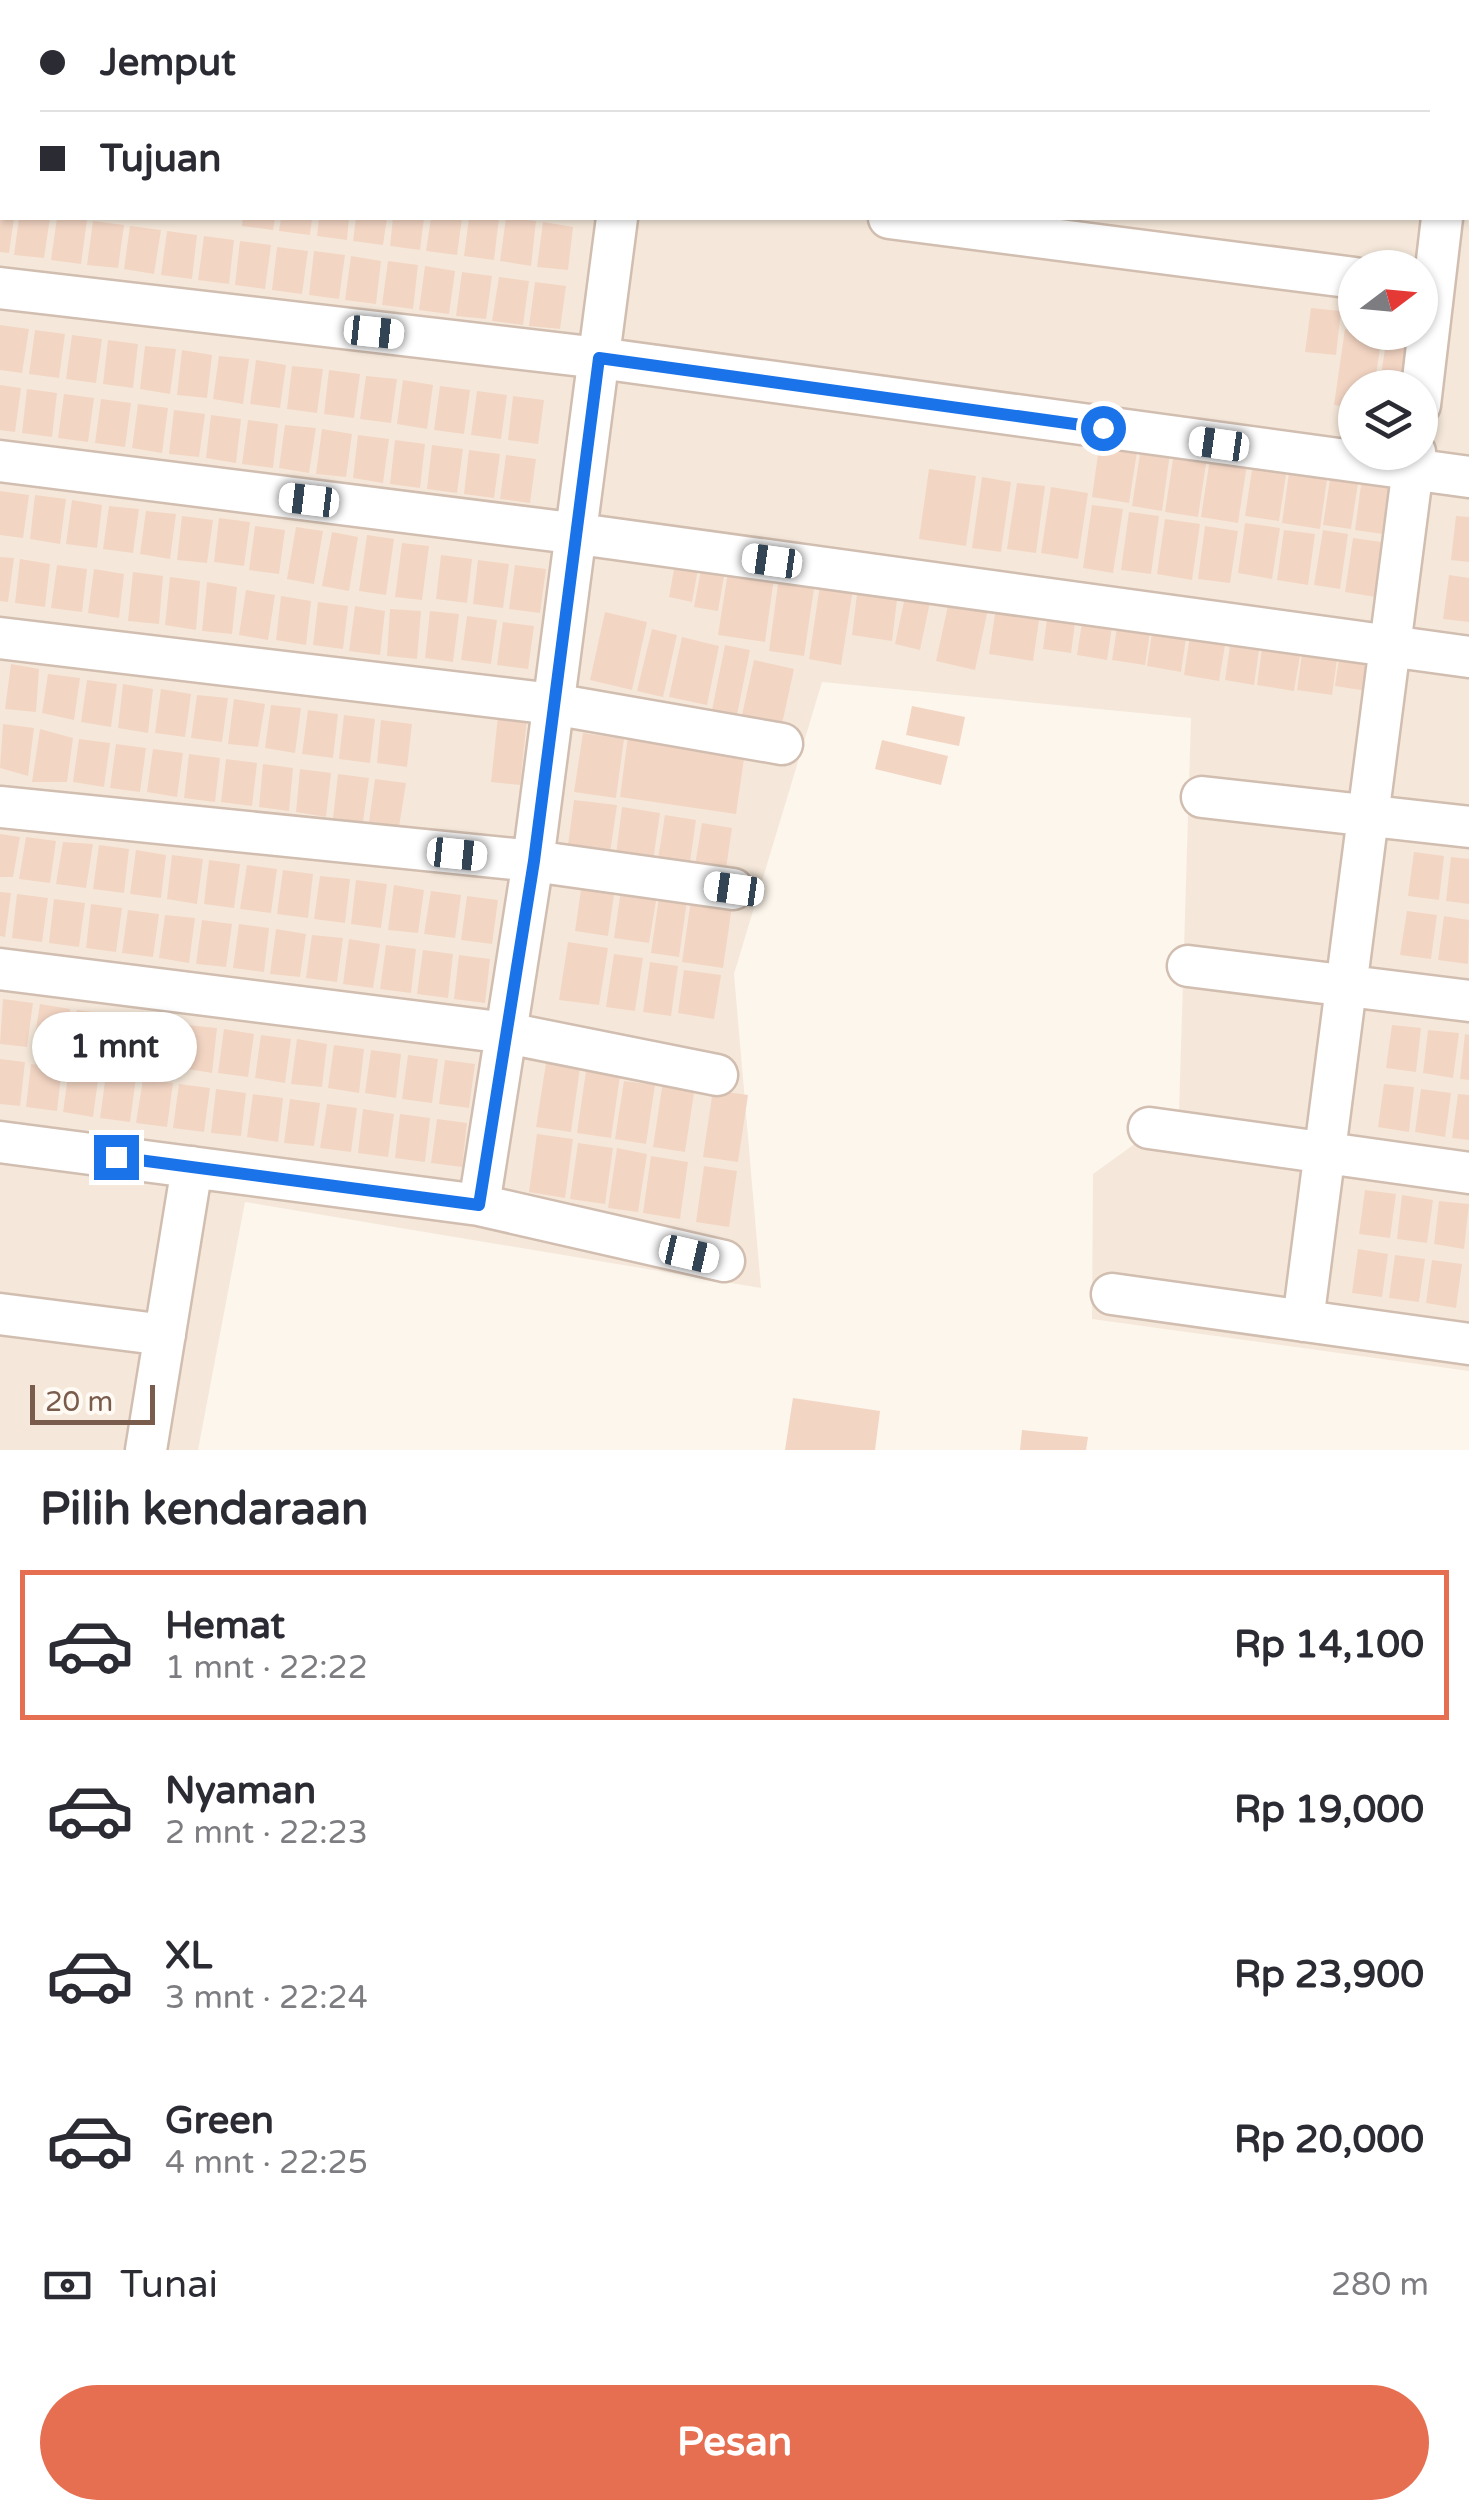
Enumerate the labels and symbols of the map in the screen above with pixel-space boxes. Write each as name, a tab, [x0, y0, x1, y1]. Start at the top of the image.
north arrow	[1338, 250, 1438, 350]
car	[343, 314, 405, 350]
route start	[1081, 406, 1126, 451]
car	[1187, 425, 1251, 463]
car	[277, 481, 341, 519]
car	[740, 542, 804, 580]
car	[426, 836, 488, 872]
car	[702, 870, 766, 908]
callout: 1 mnt	[34, 1012, 198, 1082]
route end	[94, 1135, 139, 1180]
car	[656, 1233, 722, 1275]
scale bar	[30, 1380, 155, 1424]

